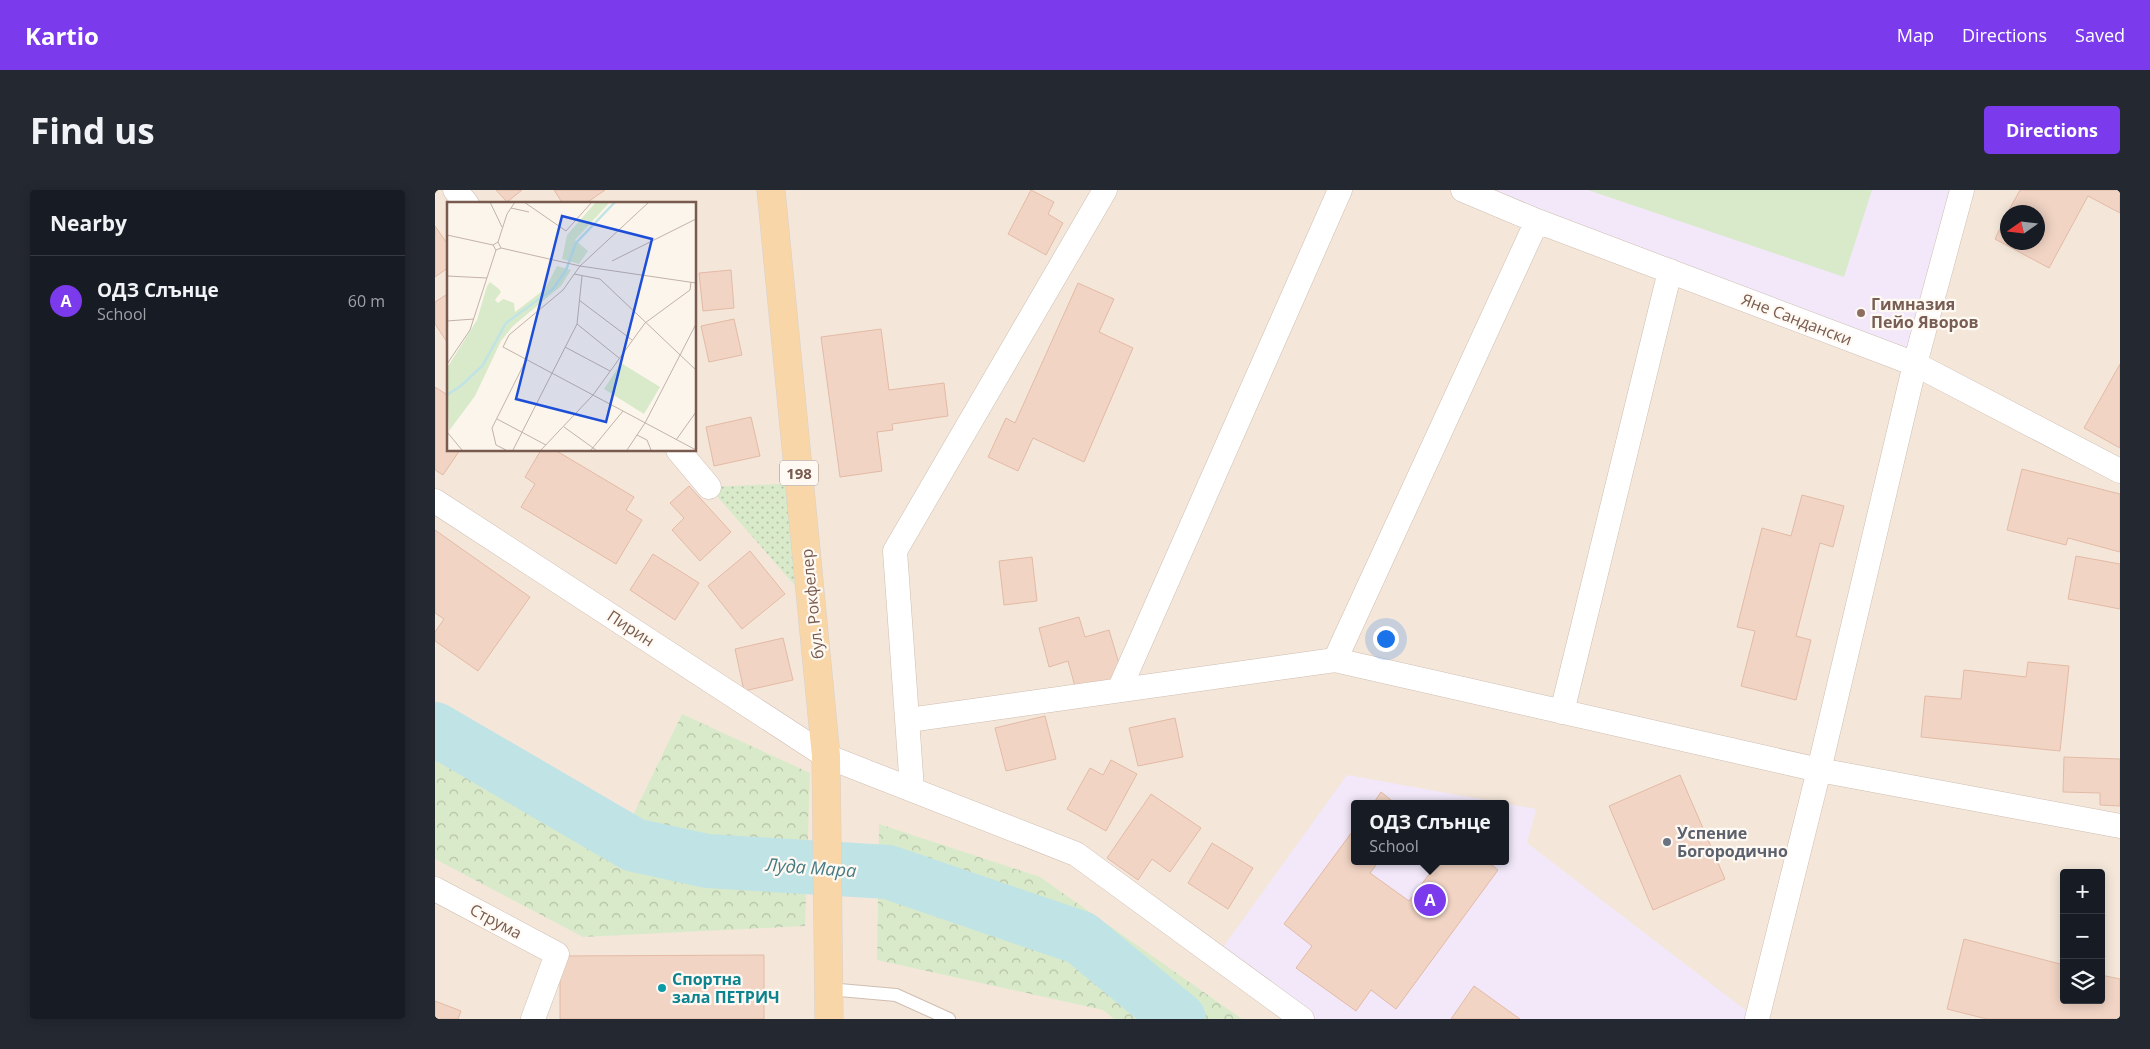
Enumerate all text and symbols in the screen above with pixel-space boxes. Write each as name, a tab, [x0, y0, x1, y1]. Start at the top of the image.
text: Kartio	[25, 19, 99, 52]
text: Map	[1897, 23, 1934, 47]
text: Directions	[1962, 23, 2047, 47]
text: Saved	[2075, 23, 2125, 47]
button: Directions	[1984, 106, 2120, 154]
text: Find us	[30, 107, 155, 154]
inset map	[447, 202, 696, 451]
north arrow	[2000, 205, 2045, 250]
text: Nearby	[50, 209, 127, 237]
text: ОДЗ Слънце	[97, 277, 219, 303]
street label: Яне Сандански	[1739, 288, 1855, 350]
text: A	[60, 290, 72, 312]
text: 60 m	[348, 290, 385, 312]
place label: Гимназия Пейо Яворов	[1871, 293, 1979, 333]
text: School	[97, 303, 147, 325]
marker: Гимназия Пейо Яворов	[1855, 307, 1867, 319]
road number: 198	[780, 460, 818, 486]
street label: бул. Рокфелер	[795, 548, 829, 660]
street label: Пирин	[603, 605, 659, 651]
your location	[1373, 626, 1399, 652]
popup	[1351, 800, 1509, 865]
text: ОДЗ Слънце	[1369, 809, 1491, 835]
place label: Успение Богородично	[1677, 822, 1788, 862]
text: School	[1369, 835, 1419, 857]
marker: Успение Богородично	[1661, 836, 1673, 848]
water label: Луда Мара	[764, 852, 857, 882]
map controls	[2060, 869, 2105, 1004]
button: +	[2060, 869, 2105, 914]
pin: A	[1414, 881, 1446, 919]
street label: Струма	[466, 898, 526, 944]
button: −	[2060, 914, 2105, 959]
button: layers	[2060, 959, 2105, 1004]
place label: Спортна зала ПЕТРИЧ	[672, 968, 780, 1008]
marker: Спортна зала ПЕТРИЧ	[656, 982, 668, 994]

